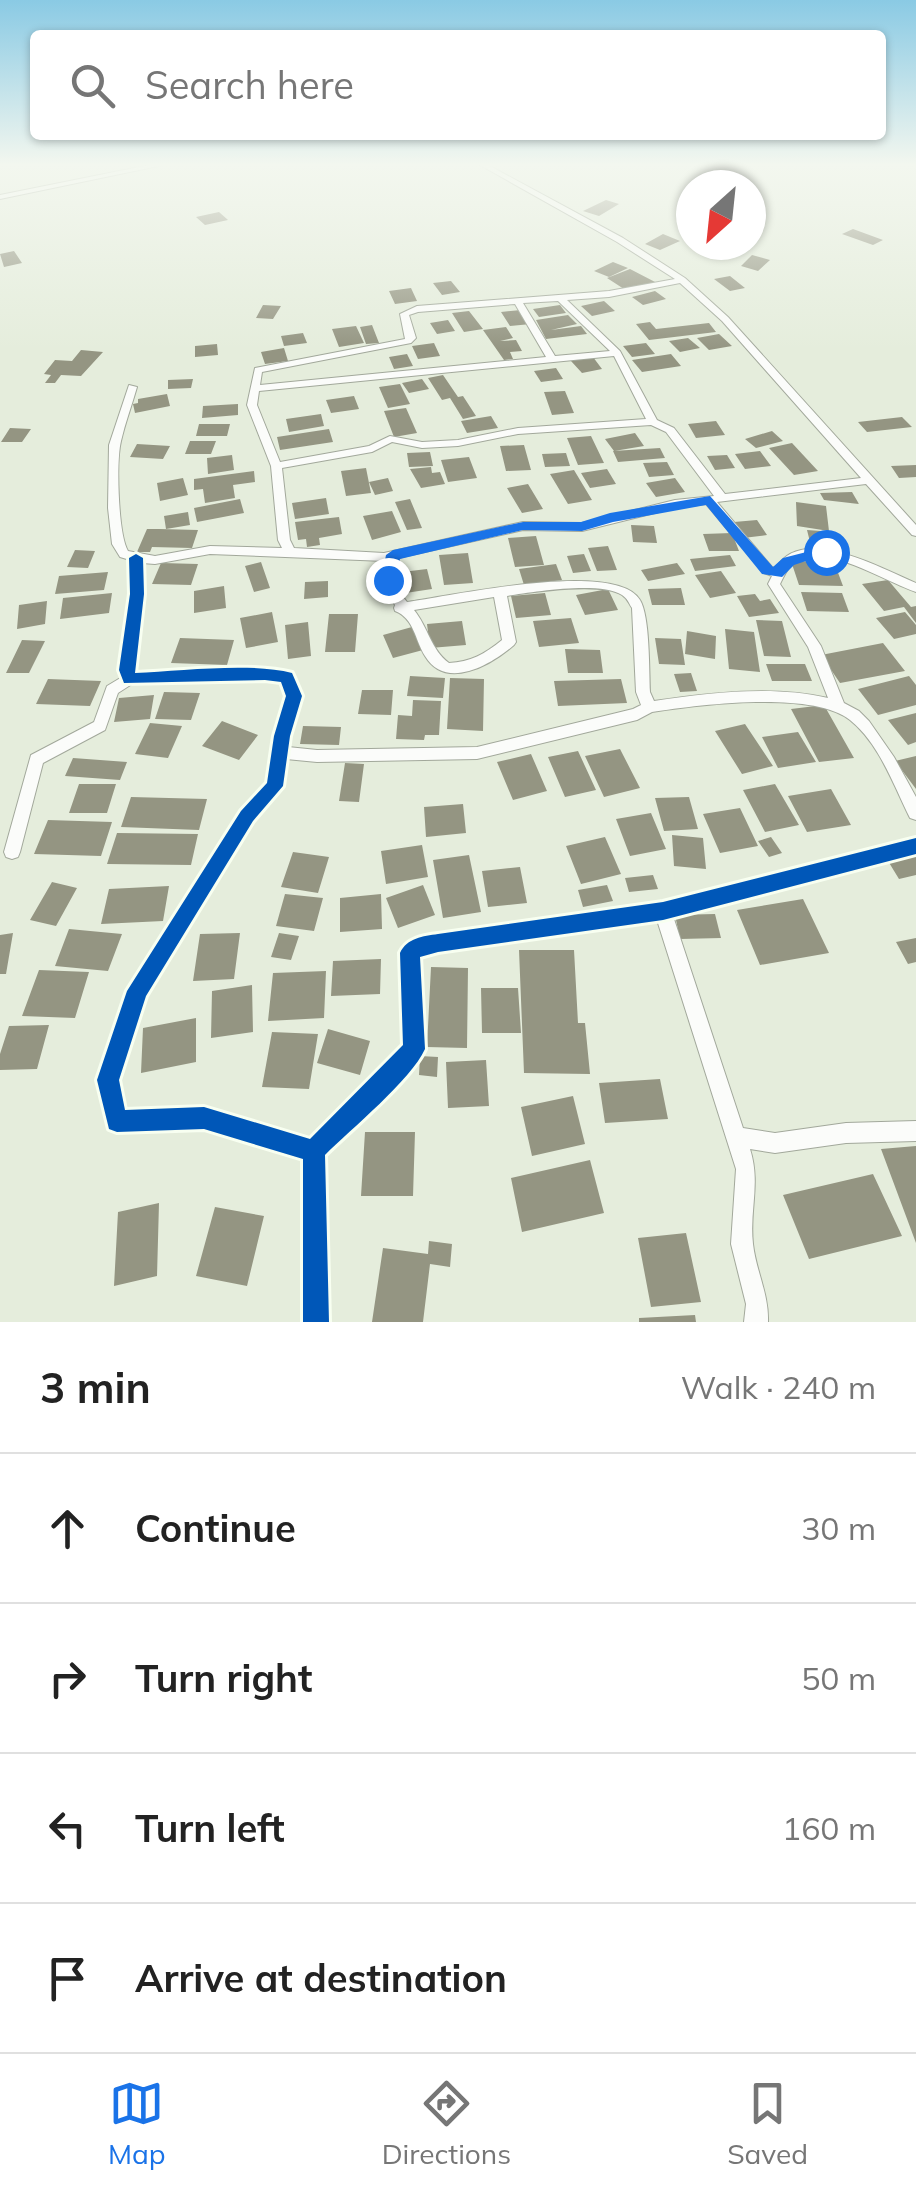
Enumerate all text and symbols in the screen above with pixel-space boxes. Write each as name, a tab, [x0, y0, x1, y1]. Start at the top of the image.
search box	[30, 30, 886, 140]
icon: search	[65, 58, 120, 113]
text: Search here	[145, 61, 354, 109]
north arrow	[676, 170, 766, 260]
route start	[804, 530, 850, 576]
route end	[366, 558, 412, 604]
text: 3 min	[40, 1361, 151, 1414]
text: Walk · 240 m	[681, 1367, 876, 1407]
icon: ahead	[40, 1501, 95, 1556]
text: Continue	[135, 1504, 296, 1552]
text: 30 m	[801, 1508, 876, 1548]
icon: right	[40, 1651, 95, 1706]
text: Turn right	[135, 1654, 312, 1702]
text: 50 m	[801, 1658, 876, 1698]
icon: left	[40, 1801, 95, 1856]
text: Turn left	[135, 1804, 285, 1852]
text: 160 m	[782, 1808, 876, 1848]
icon: arrive	[40, 1951, 95, 2006]
text: Arrive at destination	[135, 1954, 507, 2002]
tab: Map	[108, 2076, 166, 2171]
tab: Directions	[382, 2076, 511, 2171]
tab: Saved	[727, 2076, 808, 2171]

